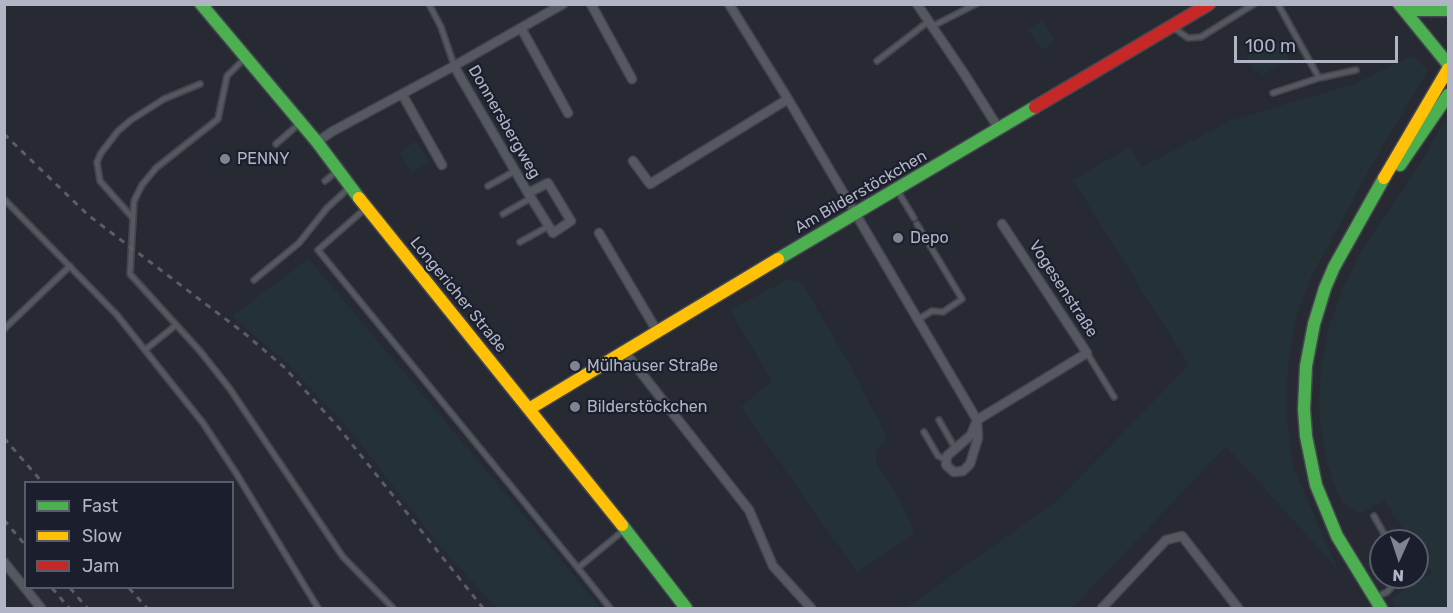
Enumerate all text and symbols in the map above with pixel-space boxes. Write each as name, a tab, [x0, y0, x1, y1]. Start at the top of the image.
scale bar	[1237, 24, 1400, 62]
text: 100 m	[1245, 35, 1296, 57]
street label: Donnersbergweg	[464, 62, 544, 182]
street label: Am Bilderstöckchen	[792, 146, 930, 238]
place label: PENNY	[237, 149, 290, 169]
marker: PENNY	[218, 152, 232, 166]
place label: Depo	[910, 228, 949, 248]
marker: Depo	[891, 231, 905, 245]
street label: Longericher Straße	[406, 233, 510, 357]
street label: Vogesenstraße	[1025, 237, 1101, 341]
place label: Mülhauser Straße	[587, 356, 718, 376]
marker: Mülhauser Straße	[568, 359, 582, 373]
place label: Bilderstöckchen	[587, 397, 708, 417]
marker: Bilderstöckchen	[568, 400, 582, 414]
legend	[24, 481, 234, 589]
text: Fast	[82, 495, 118, 517]
text: Slow	[82, 525, 122, 547]
north arrow	[1369, 529, 1429, 589]
text: Jam	[82, 555, 119, 577]
text: N	[1392, 566, 1404, 585]

